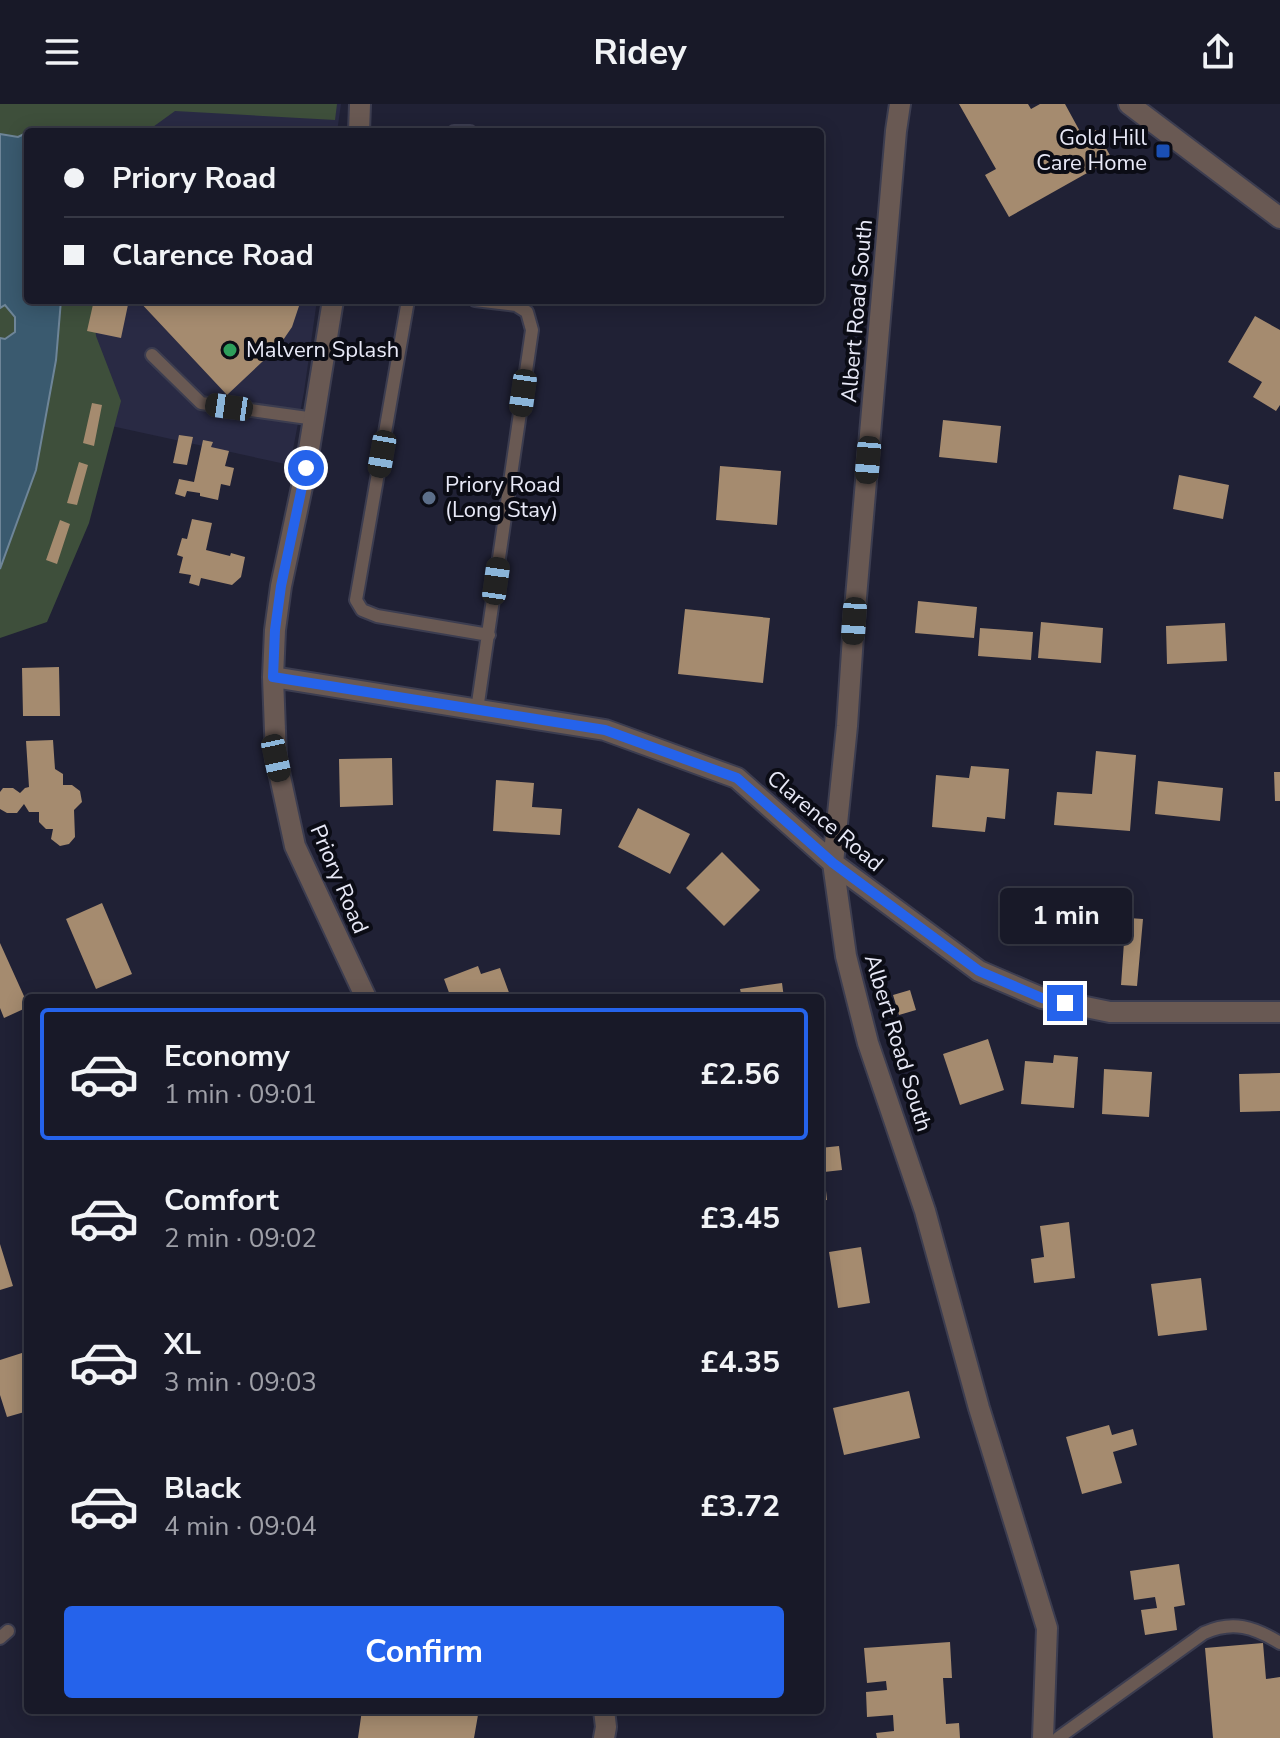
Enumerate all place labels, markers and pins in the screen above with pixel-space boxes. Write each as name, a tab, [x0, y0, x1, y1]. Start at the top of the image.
place label: Gold Hill Care Home	[1036, 123, 1147, 178]
marker: Gold Hill Care Home	[1154, 142, 1172, 160]
place label: Malvern Splash	[246, 335, 399, 365]
marker: Malvern Splash	[221, 341, 239, 359]
place label: Priory Road (Long Stay)	[445, 470, 561, 525]
marker: Priory Road (Long Stay)	[420, 489, 438, 507]

